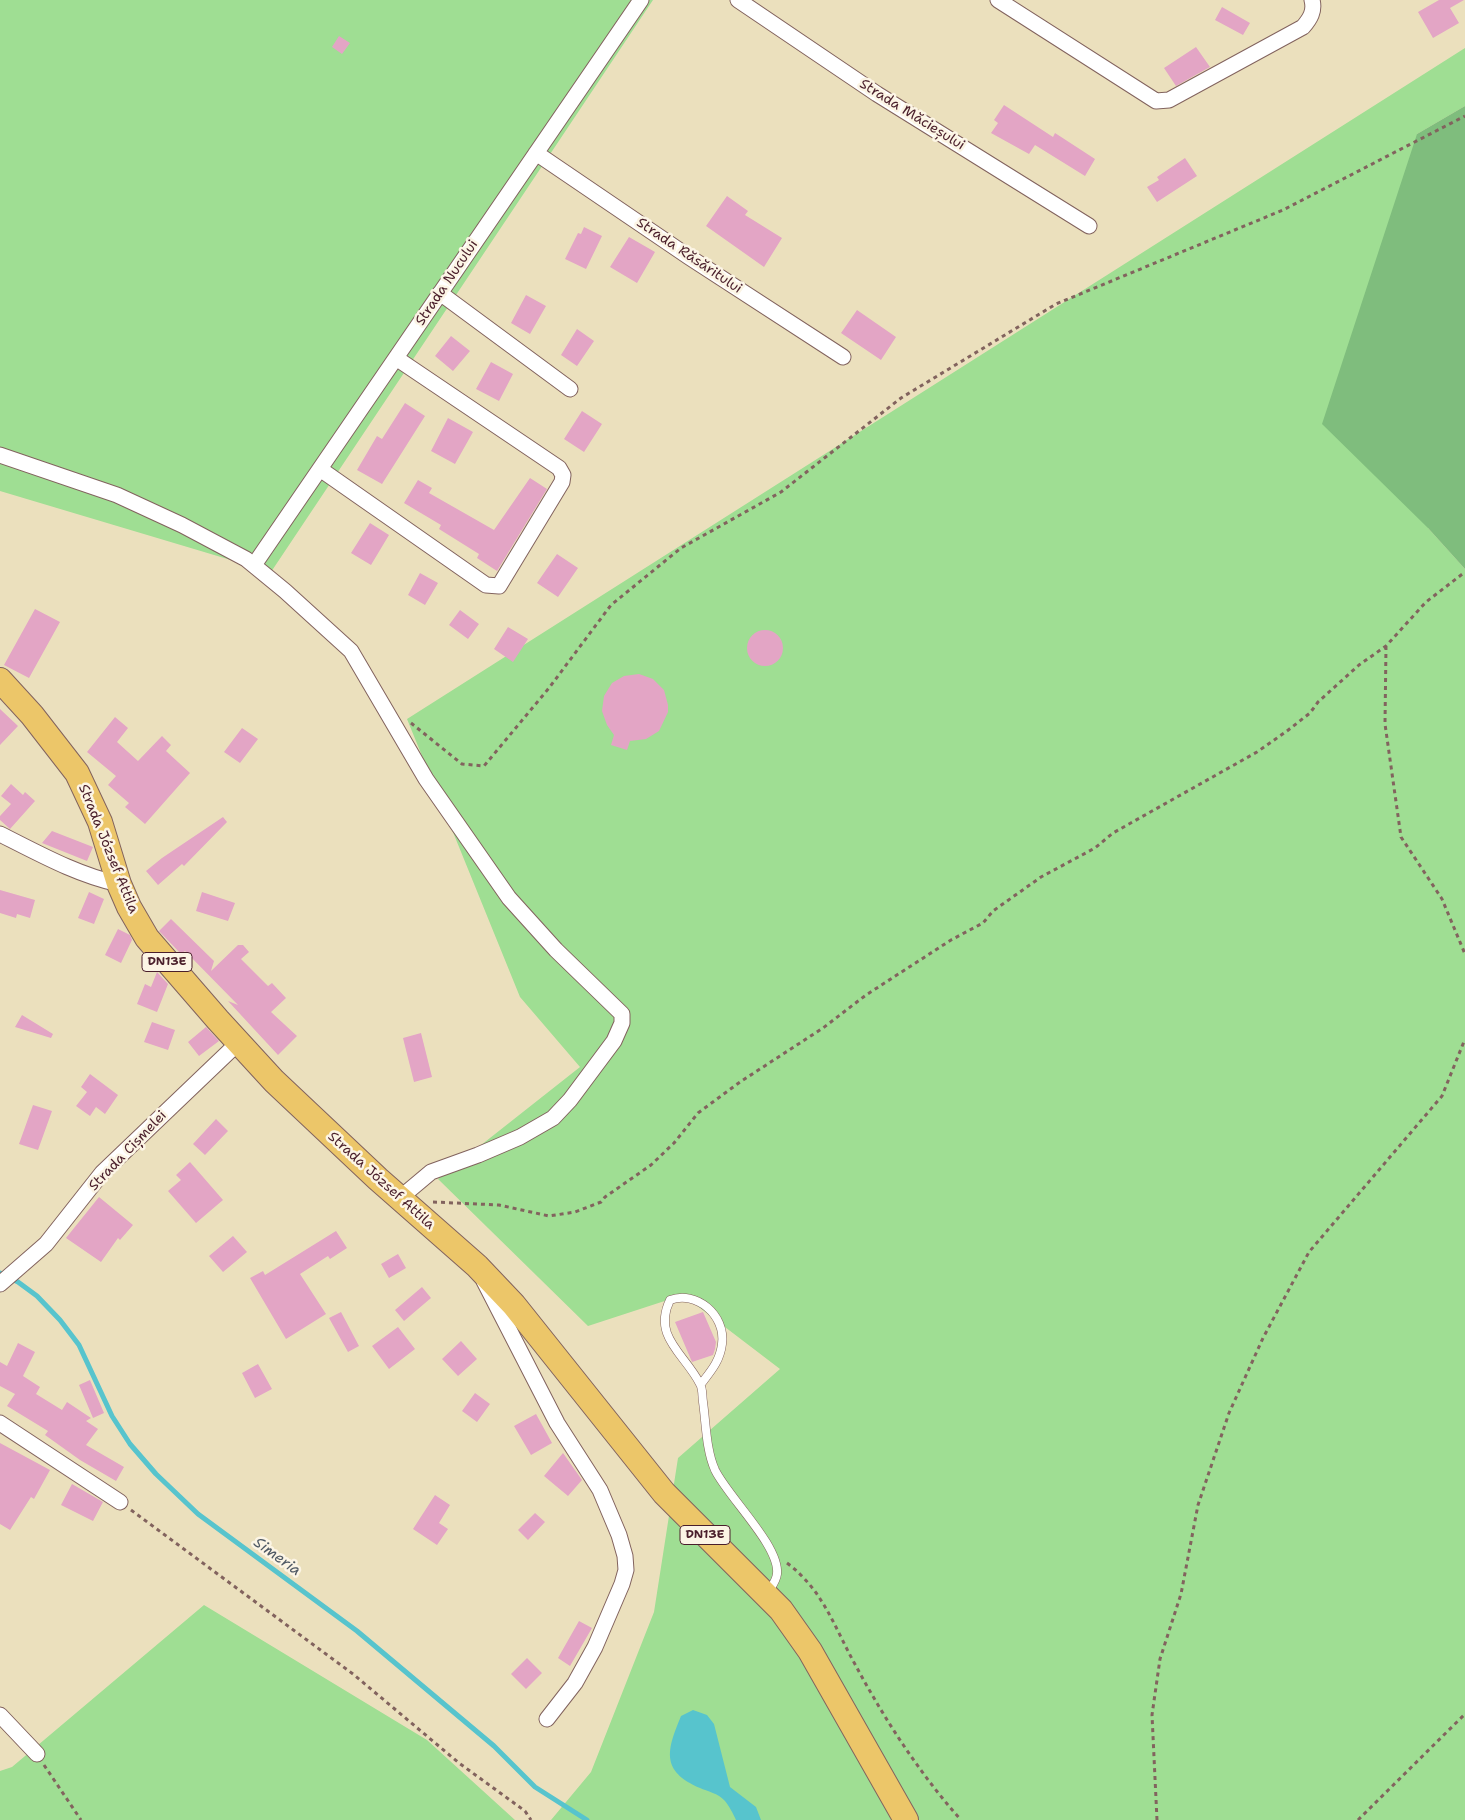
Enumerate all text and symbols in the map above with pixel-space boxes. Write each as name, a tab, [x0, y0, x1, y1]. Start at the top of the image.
street label: Strada Măcieșului	[856, 76, 968, 154]
street label: Strada Răsăritului	[633, 214, 745, 298]
street label: Strada Nucului	[412, 237, 482, 329]
street label: Strada József Attila	[74, 782, 142, 916]
road number: DN13E	[142, 952, 192, 972]
street label: Strada Cișmelei	[86, 1107, 170, 1195]
street label: Strada József Attila	[324, 1129, 438, 1233]
road number: DN13E	[680, 1526, 730, 1544]
water label: Simeria	[250, 1534, 304, 1580]

